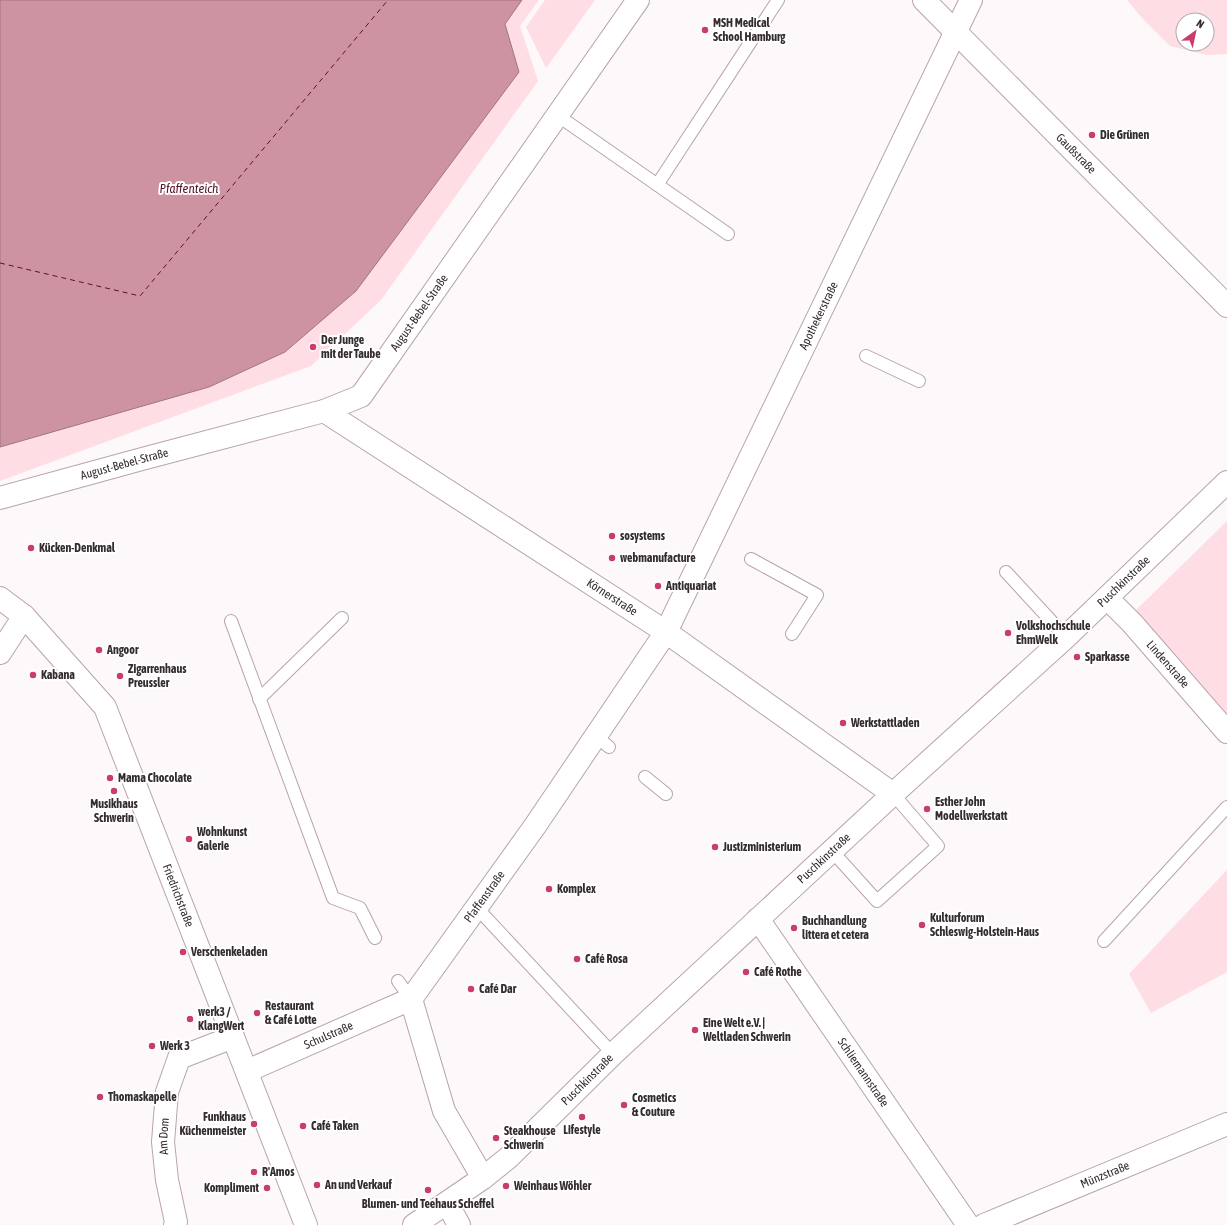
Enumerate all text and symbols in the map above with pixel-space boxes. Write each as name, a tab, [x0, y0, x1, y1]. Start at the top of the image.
north arrow	[1175, 12, 1215, 52]
place label: MSH Medical School Hamburg	[713, 16, 786, 44]
text: N	[1194, 17, 1206, 30]
marker: MSH Medical School Hamburg	[700, 25, 710, 35]
place label: Die Grünen	[1100, 128, 1150, 142]
street label: Gaußstraße	[1053, 130, 1099, 177]
marker: Die Grünen	[1087, 130, 1097, 140]
water label: Pfaffenteich	[160, 181, 219, 196]
street label: August-Bebel-Straße	[388, 272, 451, 354]
street label: Apothekerstraße	[796, 280, 841, 352]
place label: Der Junge mit der Taube	[321, 333, 381, 361]
marker: Der Junge mit der Taube	[308, 342, 318, 352]
street label: August-Bebel-Straße	[79, 445, 170, 483]
place label: sosystems	[620, 529, 666, 543]
marker: sosystems	[607, 531, 617, 541]
place label: Kücken-Denkmal	[39, 541, 116, 555]
marker: Kücken-Denkmal	[26, 543, 36, 553]
place label: webmanufacture	[620, 551, 696, 565]
marker: webmanufacture	[607, 553, 617, 563]
street label: Puschkinstraße	[1094, 553, 1153, 610]
street label: Körnerstraße	[584, 576, 640, 619]
place label: Antiquariat	[665, 579, 717, 593]
marker: Antiquariat	[653, 581, 663, 591]
place label: Volkshochschule EhmWelk	[1015, 619, 1091, 647]
marker: Volkshochschule EhmWelk	[1003, 628, 1013, 638]
street label: Lindenstraße	[1144, 638, 1192, 691]
place label: Angoor	[106, 643, 139, 657]
marker: Angoor	[94, 645, 104, 655]
place label: Sparkasse	[1085, 650, 1130, 664]
marker: Sparkasse	[1072, 652, 1082, 662]
place label: Zigarrenhaus Preussler	[128, 662, 187, 690]
place label: Kabana	[41, 668, 75, 682]
marker: Kabana	[28, 670, 38, 680]
marker: Zigarrenhaus Preussler	[115, 671, 125, 681]
place label: Werkstattladen	[850, 716, 920, 730]
marker: Werkstattladen	[838, 718, 848, 728]
place label: Mama Chocolate	[118, 771, 193, 785]
marker: Mama Chocolate	[105, 773, 115, 783]
marker: Musikhaus Schwerin	[109, 786, 119, 796]
place label: Esther John Modellwerkstatt	[935, 795, 1008, 823]
place label: Musikhaus Schwerin	[90, 797, 139, 825]
marker: Esther John Modellwerkstatt	[922, 804, 932, 814]
place label: Wohnkunst Galerie	[196, 825, 248, 853]
street label: Puschkinstraße	[794, 830, 853, 886]
marker: Wohnkunst Galerie	[184, 834, 194, 844]
place label: Justizministerium	[722, 840, 802, 854]
marker: Justizministerium	[710, 842, 720, 852]
street label: Friedrichstraße	[160, 862, 197, 929]
street label: Pfaffenstraße	[461, 868, 508, 925]
place label: Komplex	[557, 882, 596, 896]
marker: Komplex	[544, 884, 554, 894]
place label: Kulturforum Schleswig-Holstein-Haus	[930, 911, 1040, 939]
place label: Buchhandlung littera et cetera	[802, 914, 869, 942]
marker: Kulturforum Schleswig-Holstein-Haus	[917, 920, 927, 930]
marker: Buchhandlung littera et cetera	[789, 923, 799, 933]
place label: Verschenkeladen	[190, 945, 268, 959]
marker: Verschenkeladen	[178, 947, 188, 957]
place label: Café Rosa	[585, 952, 628, 966]
marker: Café Rosa	[572, 954, 582, 964]
place label: Café Rothe	[754, 965, 802, 979]
marker: Café Rothe	[741, 967, 751, 977]
place label: Café Dar	[479, 982, 517, 996]
marker: Café Dar	[466, 984, 476, 994]
place label: Restaurant & Café Lotte	[265, 999, 317, 1027]
place label: werk3 / KlangWert	[198, 1005, 245, 1033]
marker: Restaurant & Café Lotte	[252, 1008, 262, 1018]
marker: werk3 / KlangWert	[185, 1014, 195, 1024]
place label: Eine Welt e.V. | Weltladen Schwerin	[702, 1016, 791, 1044]
street label: Schulstraße	[302, 1018, 355, 1052]
marker: Eine Welt e.V. | Weltladen Schwerin	[690, 1025, 700, 1035]
street label: Schliemannstraße	[835, 1035, 892, 1109]
place label: Werk 3	[159, 1039, 190, 1053]
marker: Werk 3	[147, 1041, 157, 1051]
street label: Puschkinstraße	[558, 1051, 616, 1108]
place label: Thomaskapelle	[108, 1090, 177, 1104]
place label: Cosmetics & Couture	[632, 1091, 677, 1119]
marker: Thomaskapelle	[95, 1092, 105, 1102]
marker: Cosmetics & Couture	[619, 1100, 629, 1110]
place label: Funkhaus Küchenmeister	[180, 1110, 247, 1138]
marker: Lifestyle	[577, 1112, 587, 1122]
street label: Am Dom	[156, 1117, 172, 1156]
marker: Funkhaus Küchenmeister	[249, 1119, 259, 1129]
place label: Café Taken	[311, 1119, 359, 1133]
marker: Café Taken	[298, 1121, 308, 1131]
place label: Lifestyle	[563, 1123, 601, 1137]
place label: Steakhouse Schwerin	[504, 1124, 556, 1152]
marker: Steakhouse Schwerin	[491, 1133, 501, 1143]
street label: Münzstraße	[1078, 1158, 1132, 1191]
place label: R'Amos	[262, 1165, 295, 1179]
marker: R'Amos	[249, 1167, 259, 1177]
place label: An und Verkauf	[324, 1178, 392, 1192]
place label: Weinhaus Wöhler	[513, 1179, 592, 1193]
marker: An und Verkauf	[312, 1180, 322, 1190]
place label: Kompliment	[204, 1181, 260, 1195]
marker: Weinhaus Wöhler	[501, 1181, 511, 1191]
marker: Kompliment	[262, 1183, 272, 1193]
marker: Blumen- und Teehaus Scheffel	[423, 1185, 433, 1195]
place label: Blumen- und Teehaus Scheffel	[362, 1197, 495, 1211]

